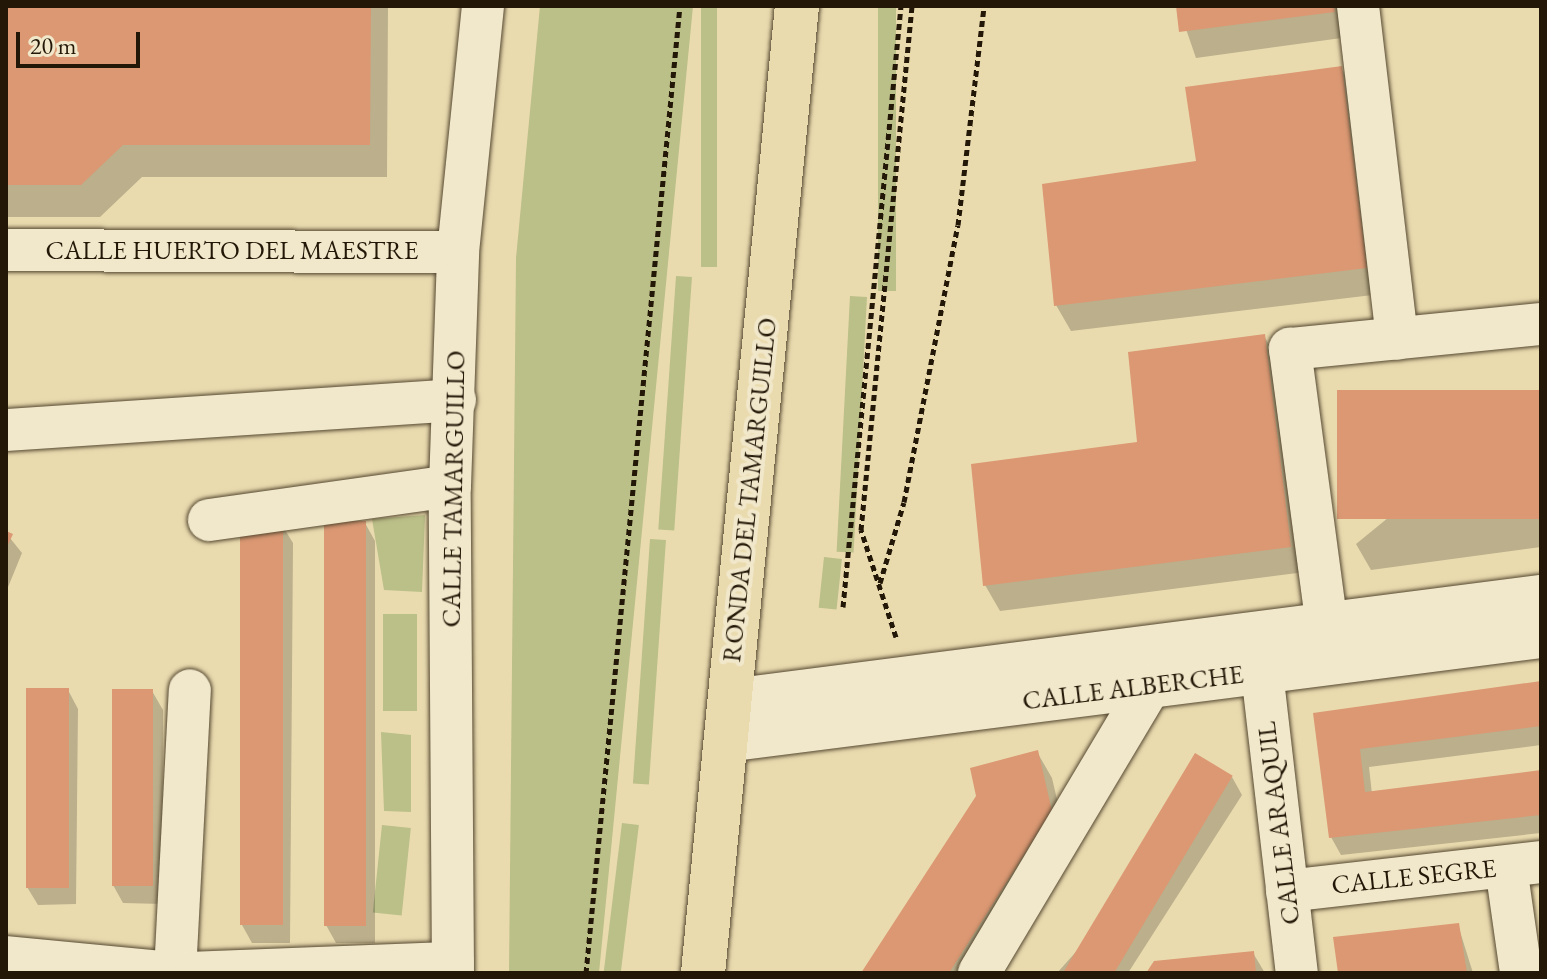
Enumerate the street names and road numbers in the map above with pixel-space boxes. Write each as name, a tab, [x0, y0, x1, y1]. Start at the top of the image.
street label: CALLE HUERTO DEL MAESTRE	[46, 235, 418, 267]
street label: RONDA DEL TAMARGUILLO	[716, 316, 784, 664]
street label: CALLE TAMARGUILLO	[436, 350, 472, 628]
street label: CALLE ALBERCHE	[1021, 659, 1245, 717]
street label: CALLE ARAQUIL	[1251, 720, 1307, 926]
street label: CALLE SEGRE	[1330, 853, 1498, 901]

